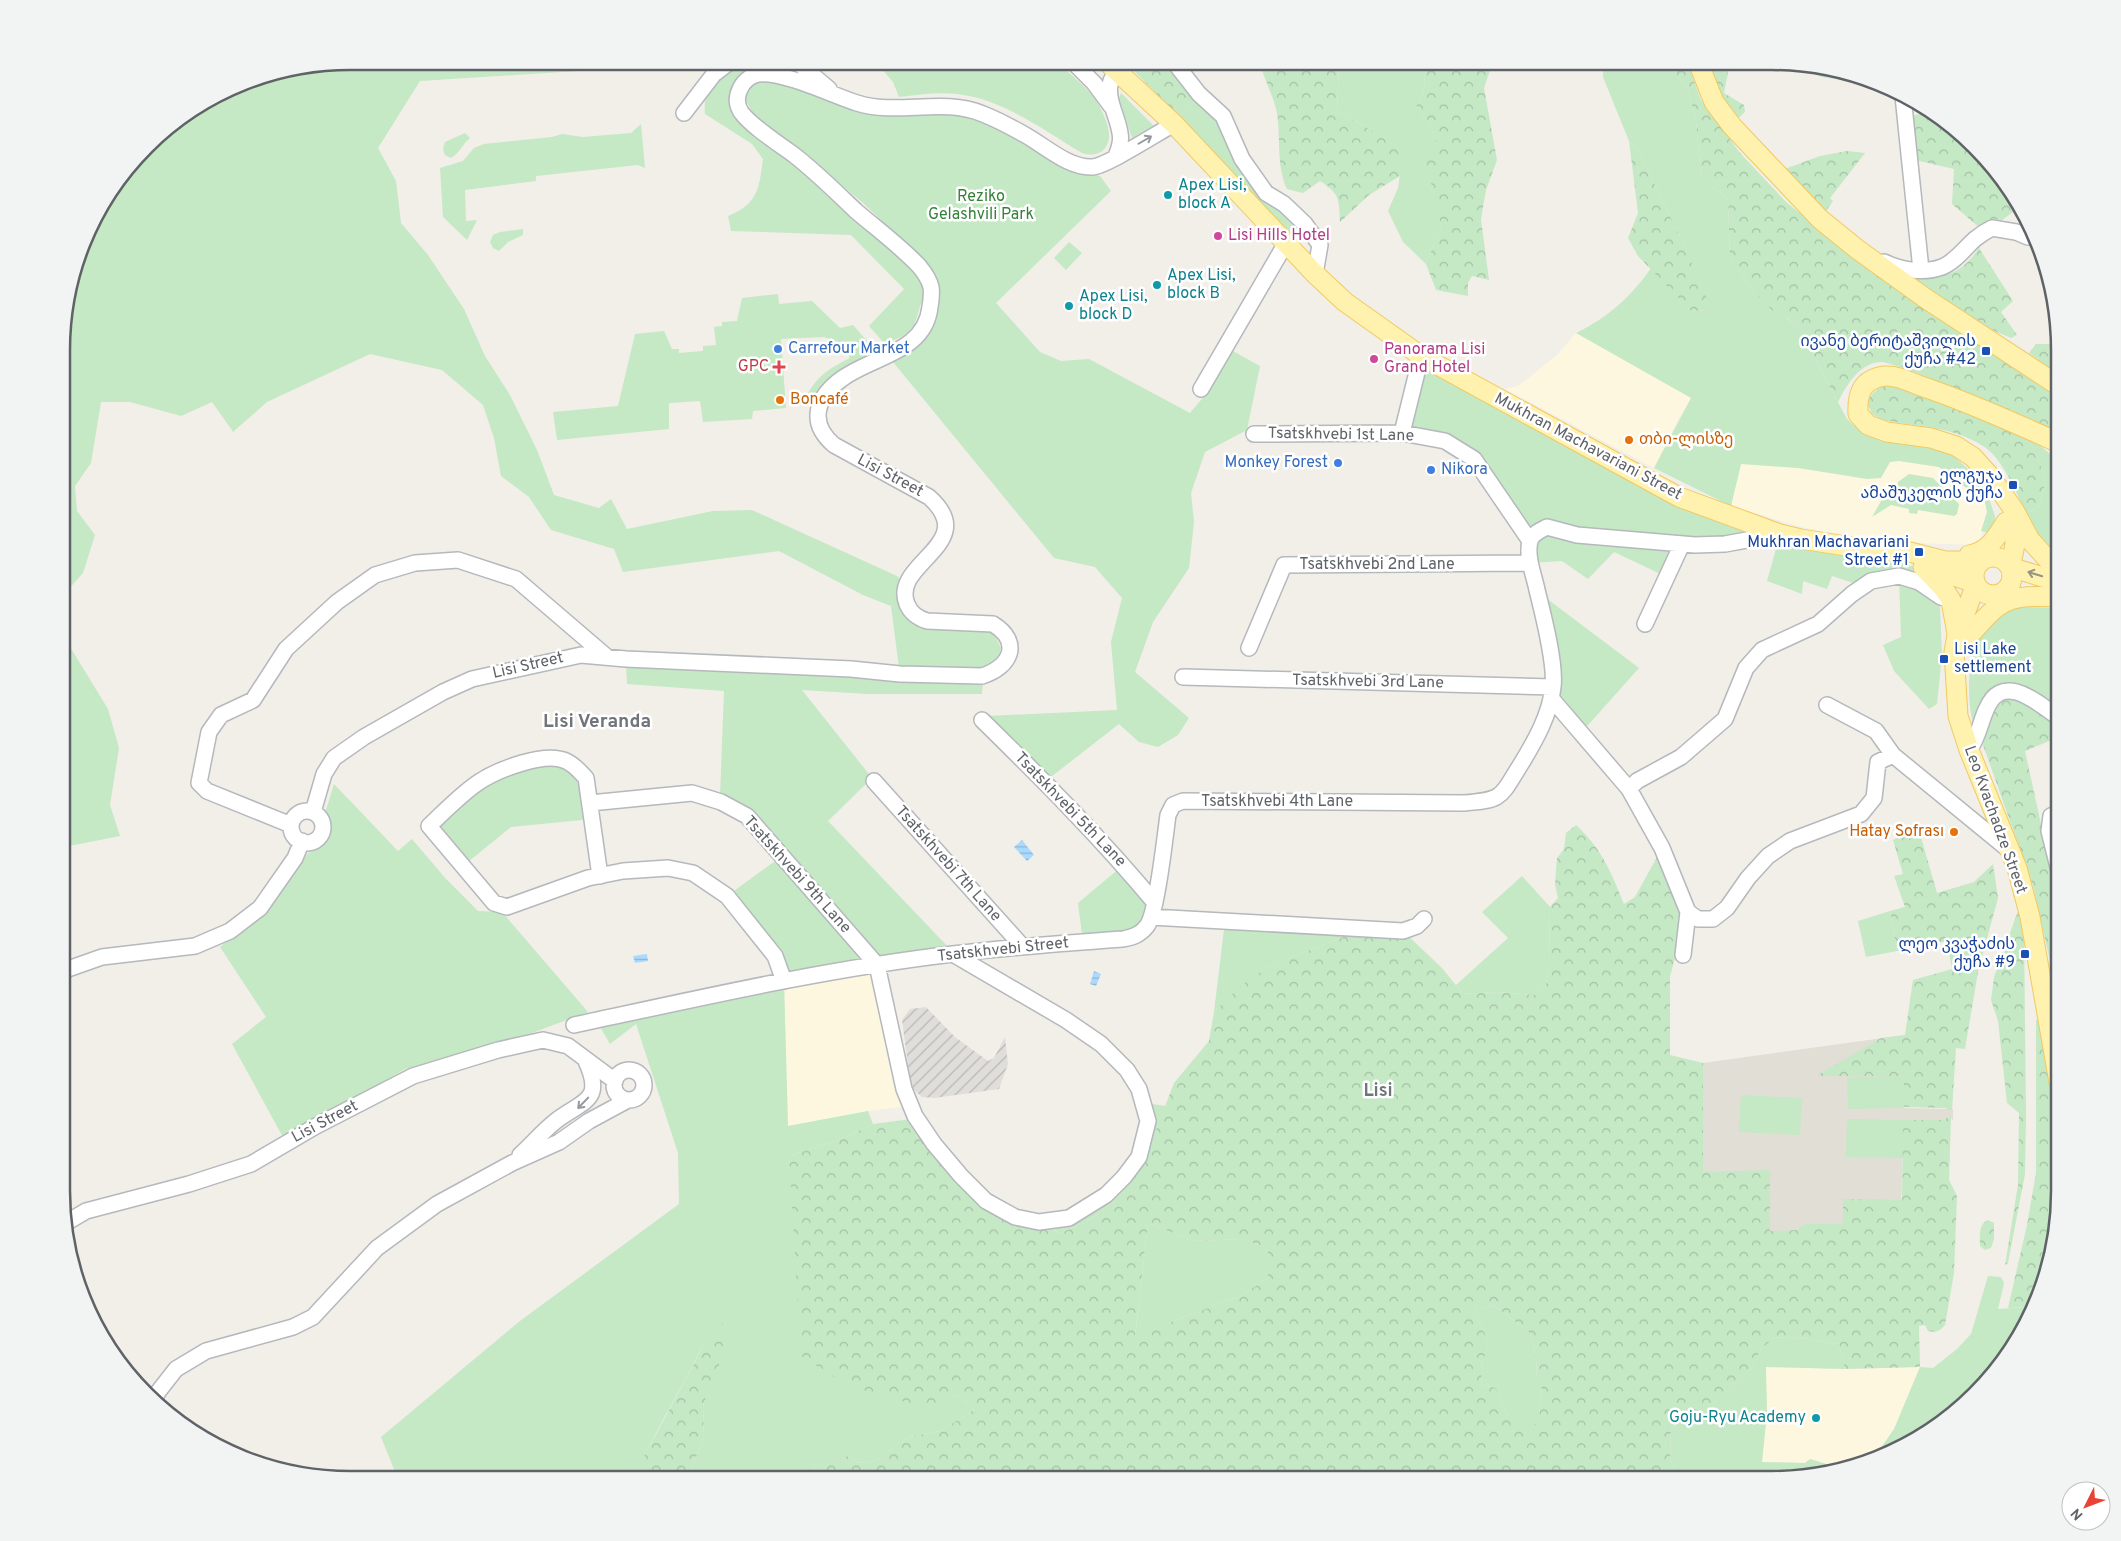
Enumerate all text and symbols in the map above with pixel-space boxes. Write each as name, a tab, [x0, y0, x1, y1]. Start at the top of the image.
one-way arrow	[1137, 135, 1152, 145]
place label: Apex Lisi, block A	[1178, 176, 1247, 214]
park label: Reziko Gelashvili Park	[928, 187, 1034, 225]
marker: Apex Lisi, block A	[1162, 189, 1174, 201]
place label: Lisi Hills Hotel	[1228, 226, 1330, 246]
marker: Lisi Hills Hotel	[1212, 230, 1224, 242]
place label: Apex Lisi, block B	[1167, 266, 1236, 304]
marker: Apex Lisi, block B	[1151, 279, 1163, 291]
place label: Apex Lisi, block D	[1079, 287, 1148, 325]
marker: Apex Lisi, block D	[1063, 300, 1075, 312]
place label: ივანე ბერიტაშვილის ქუჩა #42	[1801, 332, 1976, 370]
place label: Carrefour Market	[788, 339, 910, 359]
place label: Panorama Lisi Grand Hotel	[1384, 340, 1485, 378]
marker: Carrefour Market	[772, 343, 784, 355]
marker: ივანე ბერიტაშვილის ქუჩა #42	[1980, 345, 1992, 357]
marker: Panorama Lisi Grand Hotel	[1368, 353, 1380, 365]
place label: GPC	[738, 357, 769, 377]
marker: GPC	[773, 361, 785, 373]
street label: Mukhran Machavariani Street	[1491, 389, 1685, 505]
place label: Boncafé	[790, 390, 849, 410]
marker: Boncafé	[774, 394, 786, 406]
street label: Tsatskhvebi 1st Lane	[1268, 424, 1414, 446]
place label: თბი-ლისზე	[1639, 430, 1733, 450]
marker: თბი-ლისზე	[1623, 434, 1635, 446]
street label: Lisi Street	[853, 450, 927, 502]
place label: Monkey Forest	[1224, 453, 1328, 473]
marker: Monkey Forest	[1332, 457, 1344, 469]
place label: Nikora	[1441, 460, 1488, 480]
marker: Nikora	[1425, 464, 1437, 476]
place label: ელგუჯა ამაშუკელის ქუჩა	[1861, 466, 2003, 504]
marker: ელგუჯა ამაშუკელის ქუჩა	[2007, 479, 2019, 491]
place label: Mukhran Machavariani Street #1	[1747, 533, 1909, 571]
marker: Mukhran Machavariani Street #1	[1913, 546, 1925, 558]
street label: Tsatskhvebi 2nd Lane	[1299, 555, 1455, 575]
one-way arrow	[2027, 569, 2043, 579]
place label: Lisi Lake settlement	[1954, 640, 2032, 678]
street label: Lisi Street	[490, 648, 566, 684]
marker: Lisi Lake settlement	[1938, 653, 1950, 665]
street label: Tsatskhvebi 3rd Lane	[1292, 671, 1444, 693]
district label: Lisi Veranda	[543, 710, 651, 734]
street label: Leo Kvachadze Street	[1959, 743, 2031, 897]
street label: Tsatskhvebi 5th Lane	[1010, 748, 1130, 872]
street label: Tsatskhvebi 4th Lane	[1201, 792, 1353, 812]
street label: Tsatskhvebi 7th Lane	[891, 802, 1005, 926]
street label: Tsatskhvebi 9th Lane	[739, 812, 855, 938]
place label: Hatay Sofrası	[1849, 822, 1944, 842]
marker: Hatay Sofrası	[1948, 826, 1960, 838]
street label: Tsatskhvebi Street	[936, 933, 1070, 967]
place label: ლეო კვაჭაძის ქუჩა #9	[1899, 935, 2015, 973]
marker: ლეო კვაჭაძის ქუჩა #9	[2019, 948, 2031, 960]
district label: Lisi	[1363, 1080, 1393, 1103]
street label: Lisi Street	[288, 1096, 362, 1148]
one-way arrow	[577, 1097, 589, 1109]
place label: Goju-Ryu Academy	[1669, 1408, 1806, 1428]
marker: Goju-Ryu Academy	[1810, 1412, 1822, 1424]
north arrow	[2061, 1481, 2111, 1531]
text: N	[2068, 1504, 2087, 1523]

